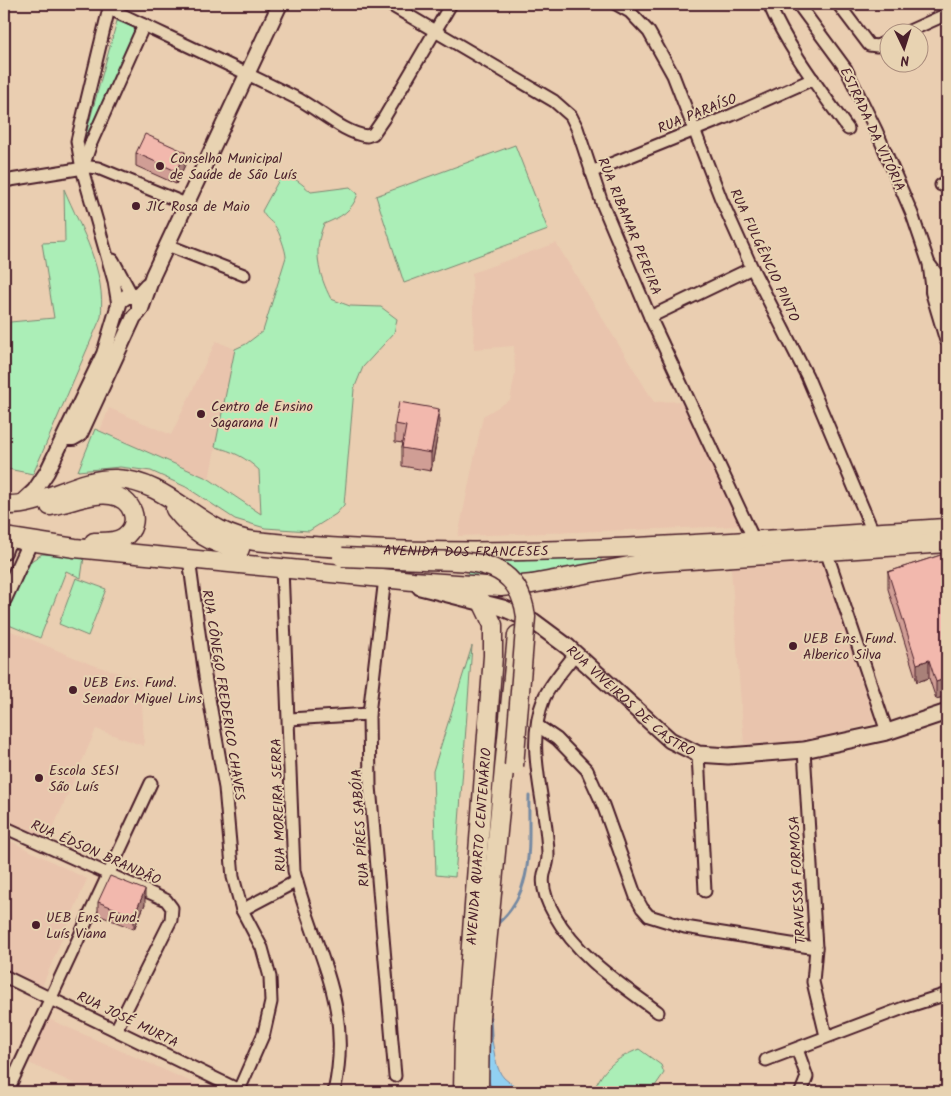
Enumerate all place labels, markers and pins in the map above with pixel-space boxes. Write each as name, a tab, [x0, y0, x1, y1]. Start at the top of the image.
place label: Conselho Municipal de Saúde de São Luís	[170, 148, 297, 186]
marker: Conselho Municipal de Saúde de São Luís	[154, 160, 166, 172]
place label: JIC Rosa de Maio	[146, 196, 250, 218]
marker: JIC Rosa de Maio	[130, 200, 142, 212]
place label: Centro de Ensino Sagarana II	[211, 396, 313, 434]
marker: Centro de Ensino Sagarana II	[195, 408, 207, 420]
place label: UEB Ens. Fund. Alberico Silva	[803, 628, 896, 666]
marker: UEB Ens. Fund. Alberico Silva	[787, 640, 799, 652]
place label: UEB Ens. Fund. Senador Miguel Lins	[83, 672, 202, 710]
marker: UEB Ens. Fund. Senador Miguel Lins	[67, 684, 79, 696]
place label: Escola SESI São Luís	[49, 760, 119, 798]
marker: Escola SESI São Luís	[33, 772, 45, 784]
place label: UEB Ens. Fund. Luís Viana	[46, 907, 139, 945]
marker: UEB Ens. Fund. Luís Viana	[30, 919, 42, 931]

